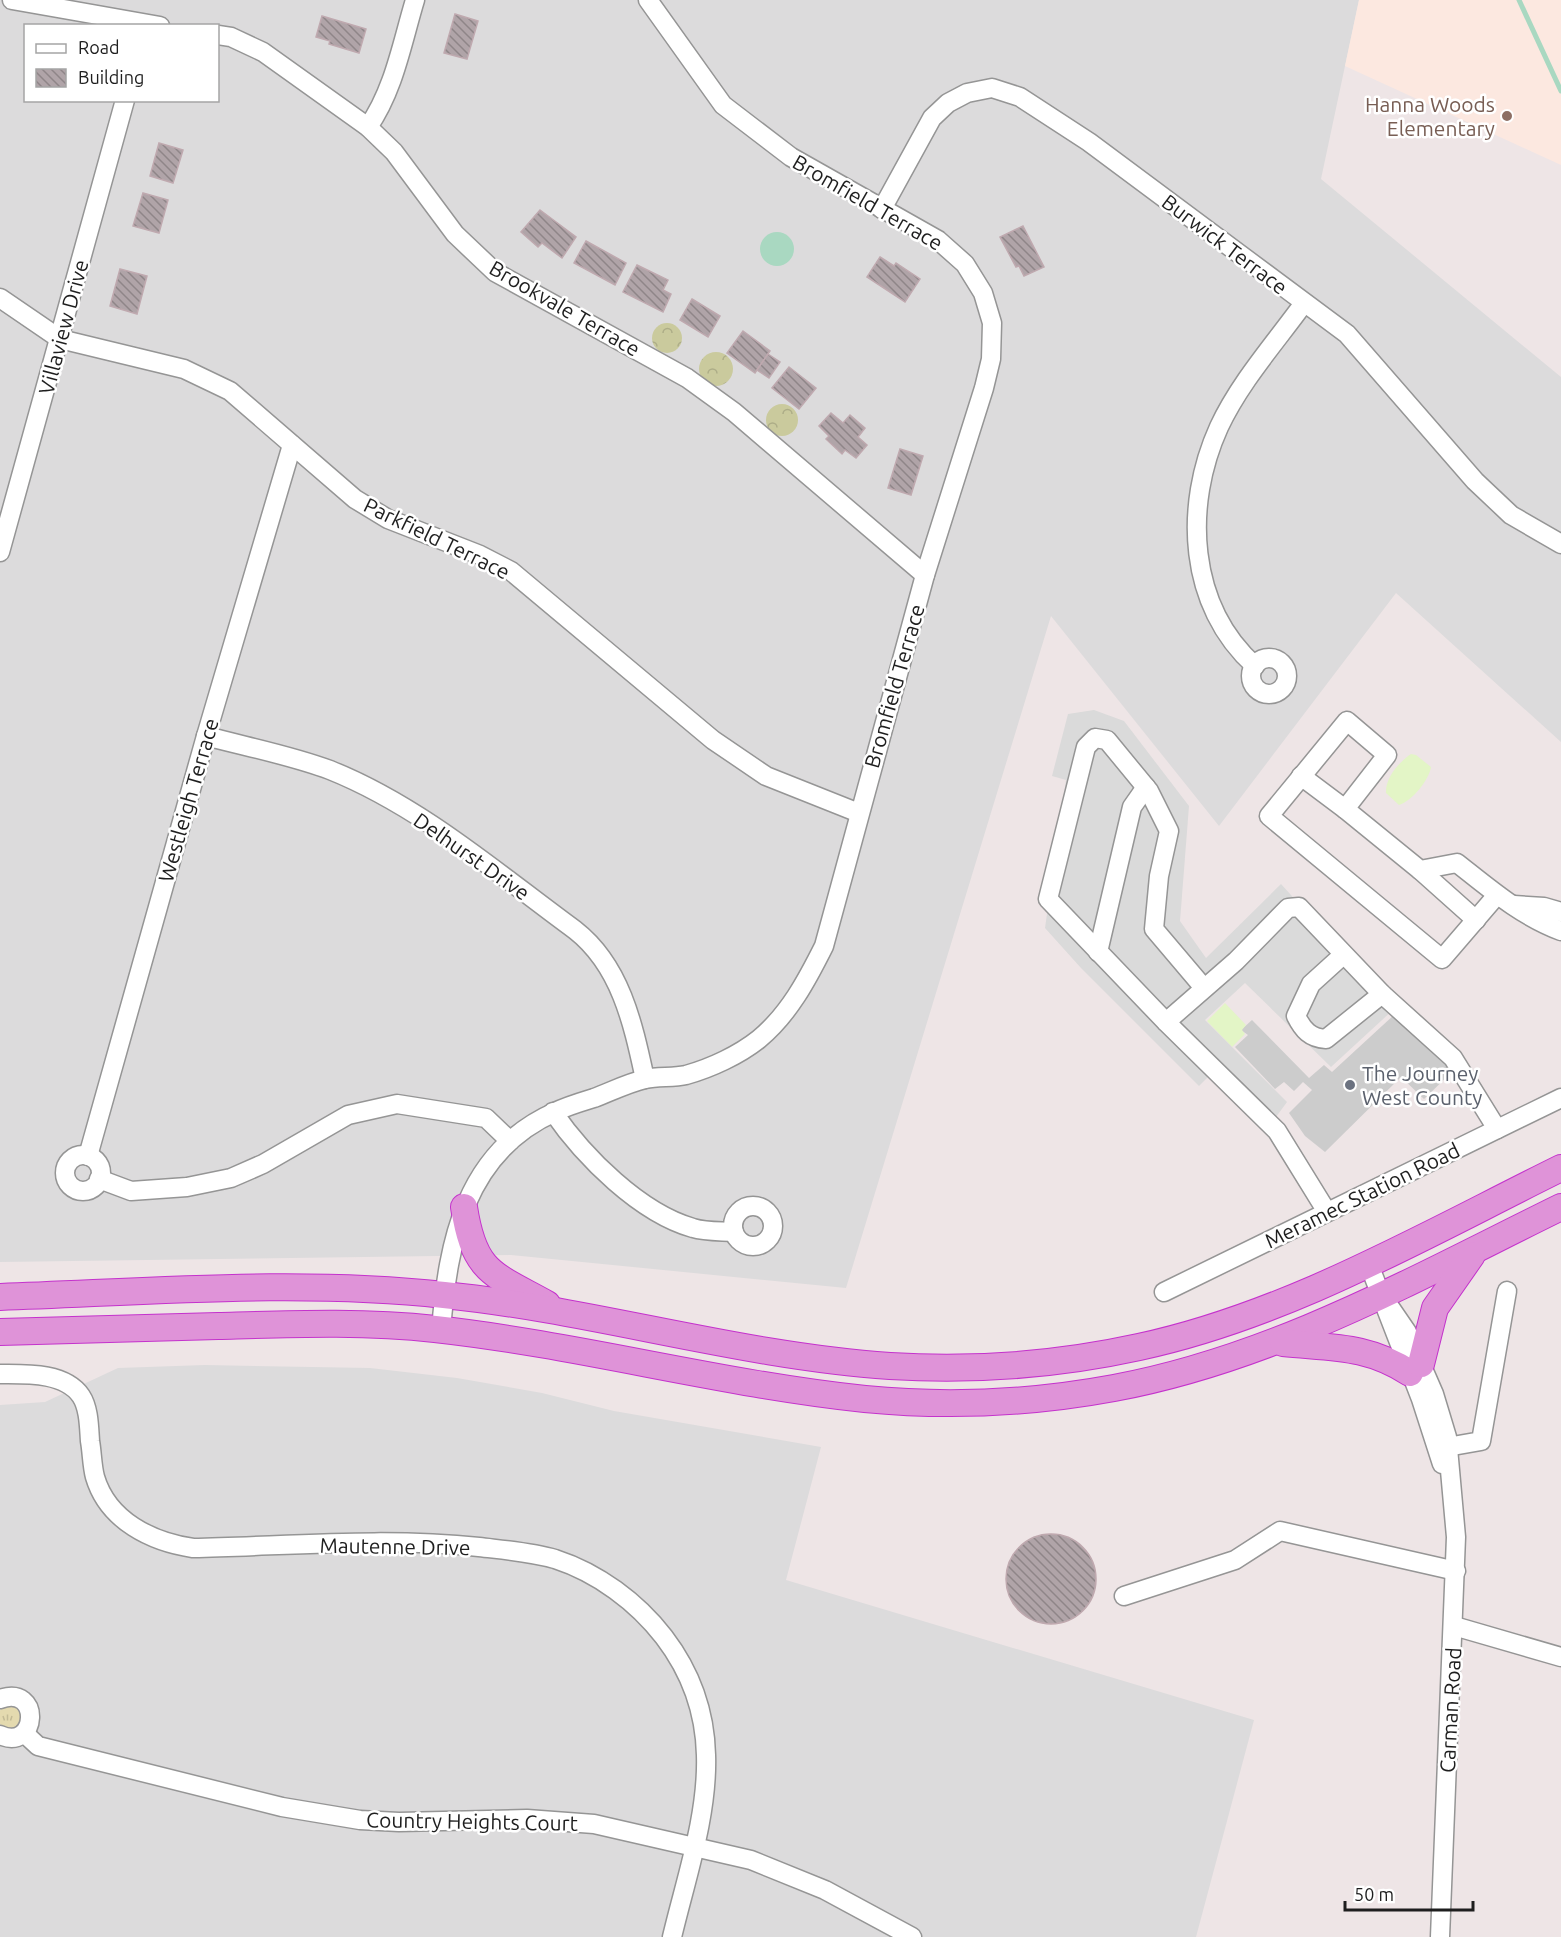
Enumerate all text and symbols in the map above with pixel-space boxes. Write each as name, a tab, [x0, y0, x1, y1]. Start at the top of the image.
legend	[24, 24, 219, 102]
text: Road	[78, 37, 120, 57]
text: Building	[78, 67, 144, 87]
place label: Hanna Woods Elementary	[1365, 92, 1495, 140]
marker: Hanna Woods Elementary	[1500, 109, 1514, 123]
street label: Bromfield Terrace	[789, 149, 947, 255]
street label: Burwick Terrace	[1158, 189, 1292, 299]
street label: Brookvale Terrace	[486, 255, 644, 361]
street label: Villaview Drive	[33, 257, 93, 397]
street label: Parkfield Terrace	[360, 492, 514, 584]
street label: Bromfield Terrace	[859, 601, 929, 771]
street label: Westleigh Terrace	[153, 715, 223, 885]
street label: Delhurst Drive	[410, 807, 534, 905]
place label: The Journey West County	[1362, 1061, 1482, 1109]
marker: The Journey West County	[1343, 1078, 1357, 1092]
street label: Meramec Station Road	[1261, 1137, 1463, 1253]
street label: Mautenne Drive	[319, 1533, 471, 1559]
street label: Carman Road	[1435, 1647, 1465, 1773]
street label: Country Heights Court	[366, 1807, 578, 1835]
scale bar	[1345, 1874, 1472, 1912]
text: 50 m	[1354, 1884, 1394, 1904]

